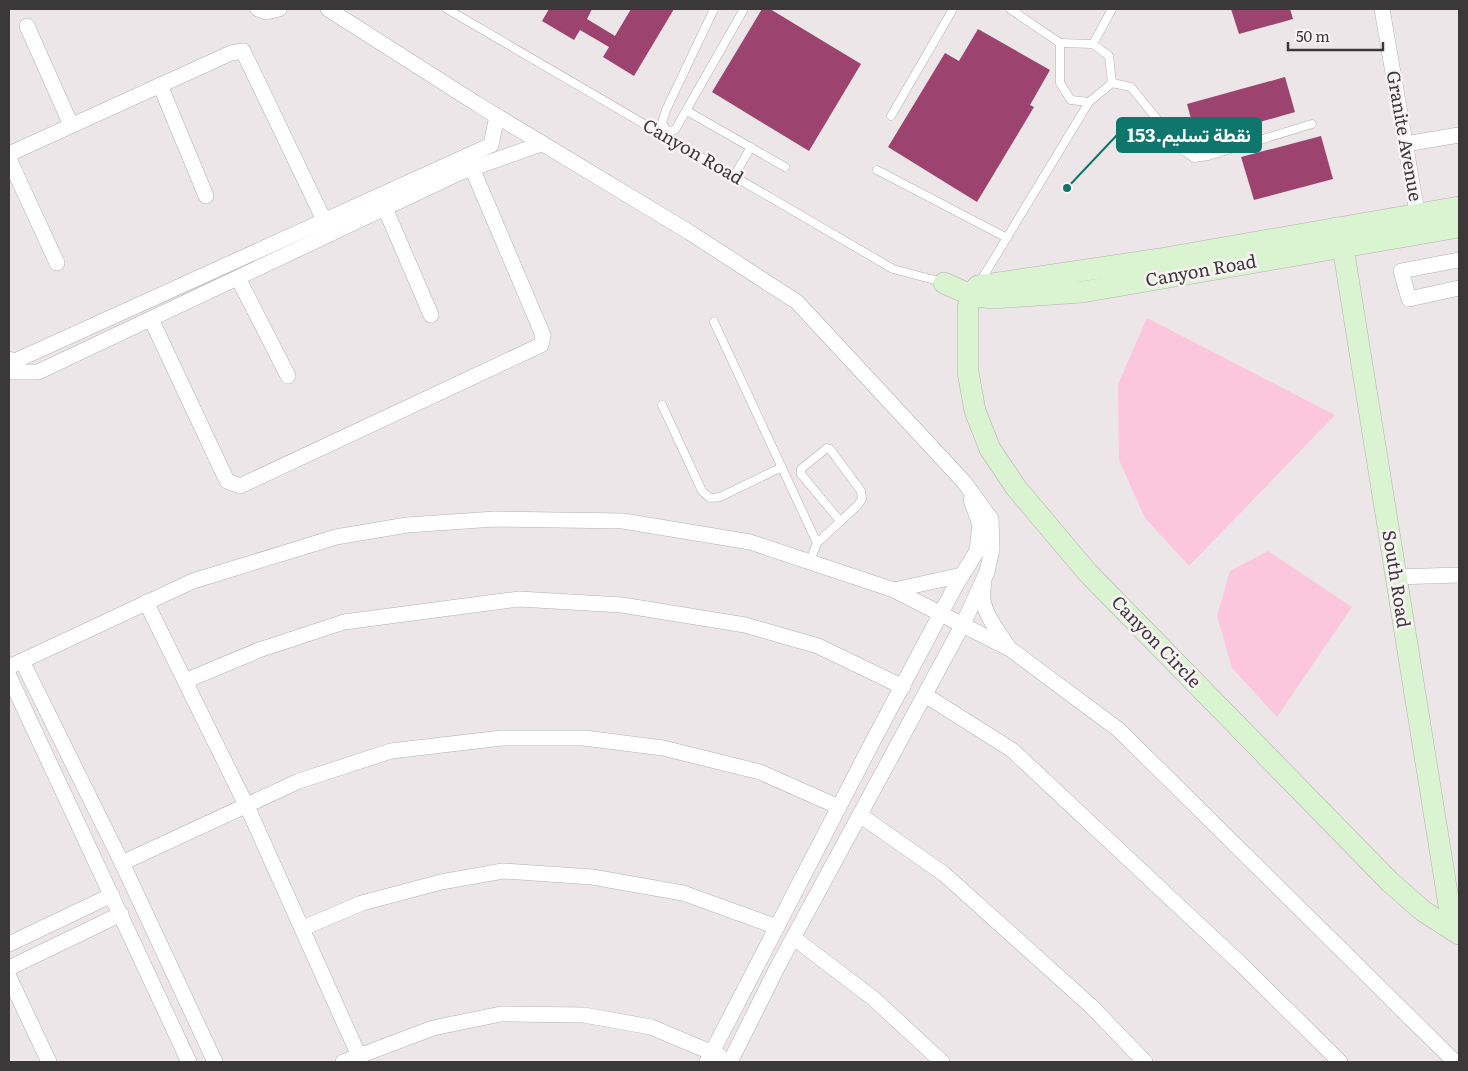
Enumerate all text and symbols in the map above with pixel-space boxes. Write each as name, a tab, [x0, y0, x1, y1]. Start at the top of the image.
scale bar	[1288, 20, 1383, 52]
text: 50 m	[1296, 24, 1330, 47]
street label: Granite Avenue	[1381, 68, 1430, 203]
street label: Canyon Road	[638, 111, 749, 190]
callout: نقطة تسليم.153	[1117, 118, 1261, 152]
text: نقطة تسليم.153	[1127, 120, 1251, 148]
street label: Canyon Road	[1143, 246, 1258, 293]
street label: South Road	[1376, 528, 1419, 630]
street label: Canyon Circle	[1106, 589, 1208, 693]

